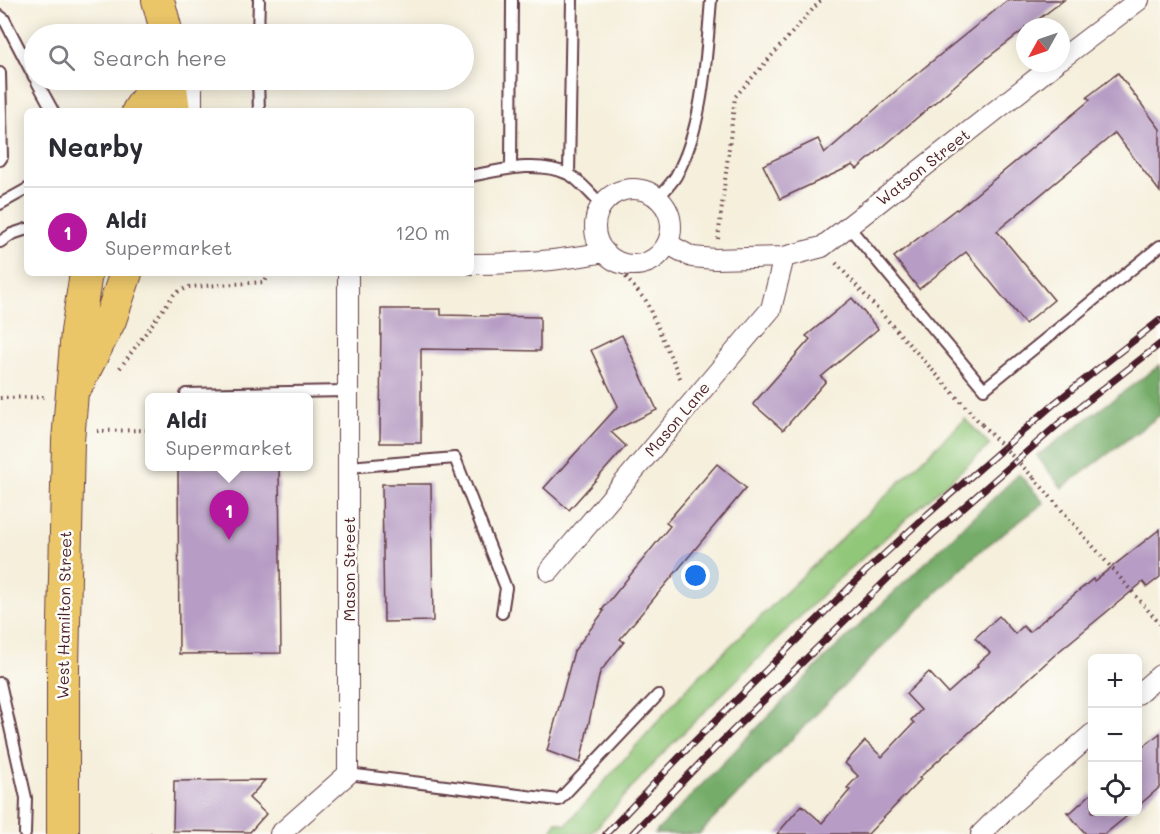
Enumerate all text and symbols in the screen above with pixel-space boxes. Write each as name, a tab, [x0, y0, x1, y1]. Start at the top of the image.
north arrow	[1016, 18, 1070, 72]
search box	[24, 24, 474, 90]
icon: search	[45, 41, 78, 74]
text: Search here	[93, 43, 227, 72]
street label: Watson Street	[872, 123, 974, 210]
text: Nearby	[48, 130, 143, 164]
text: Aldi	[105, 205, 148, 234]
text: 1	[63, 219, 72, 245]
text: 120 m	[395, 219, 450, 245]
text: Supermarket	[105, 234, 232, 260]
street label: Mason Lane	[639, 377, 714, 460]
popup	[145, 393, 313, 471]
text: Aldi	[165, 405, 208, 434]
text: Supermarket	[165, 434, 293, 460]
pin: 1	[210, 490, 248, 540]
street label: Mason Street	[338, 517, 359, 621]
street label: West Hamilton Street	[52, 531, 75, 699]
your location	[681, 561, 710, 590]
map controls	[1088, 654, 1142, 816]
button: +	[1088, 654, 1142, 708]
button: −	[1088, 708, 1142, 762]
button: locate	[1088, 762, 1142, 816]

